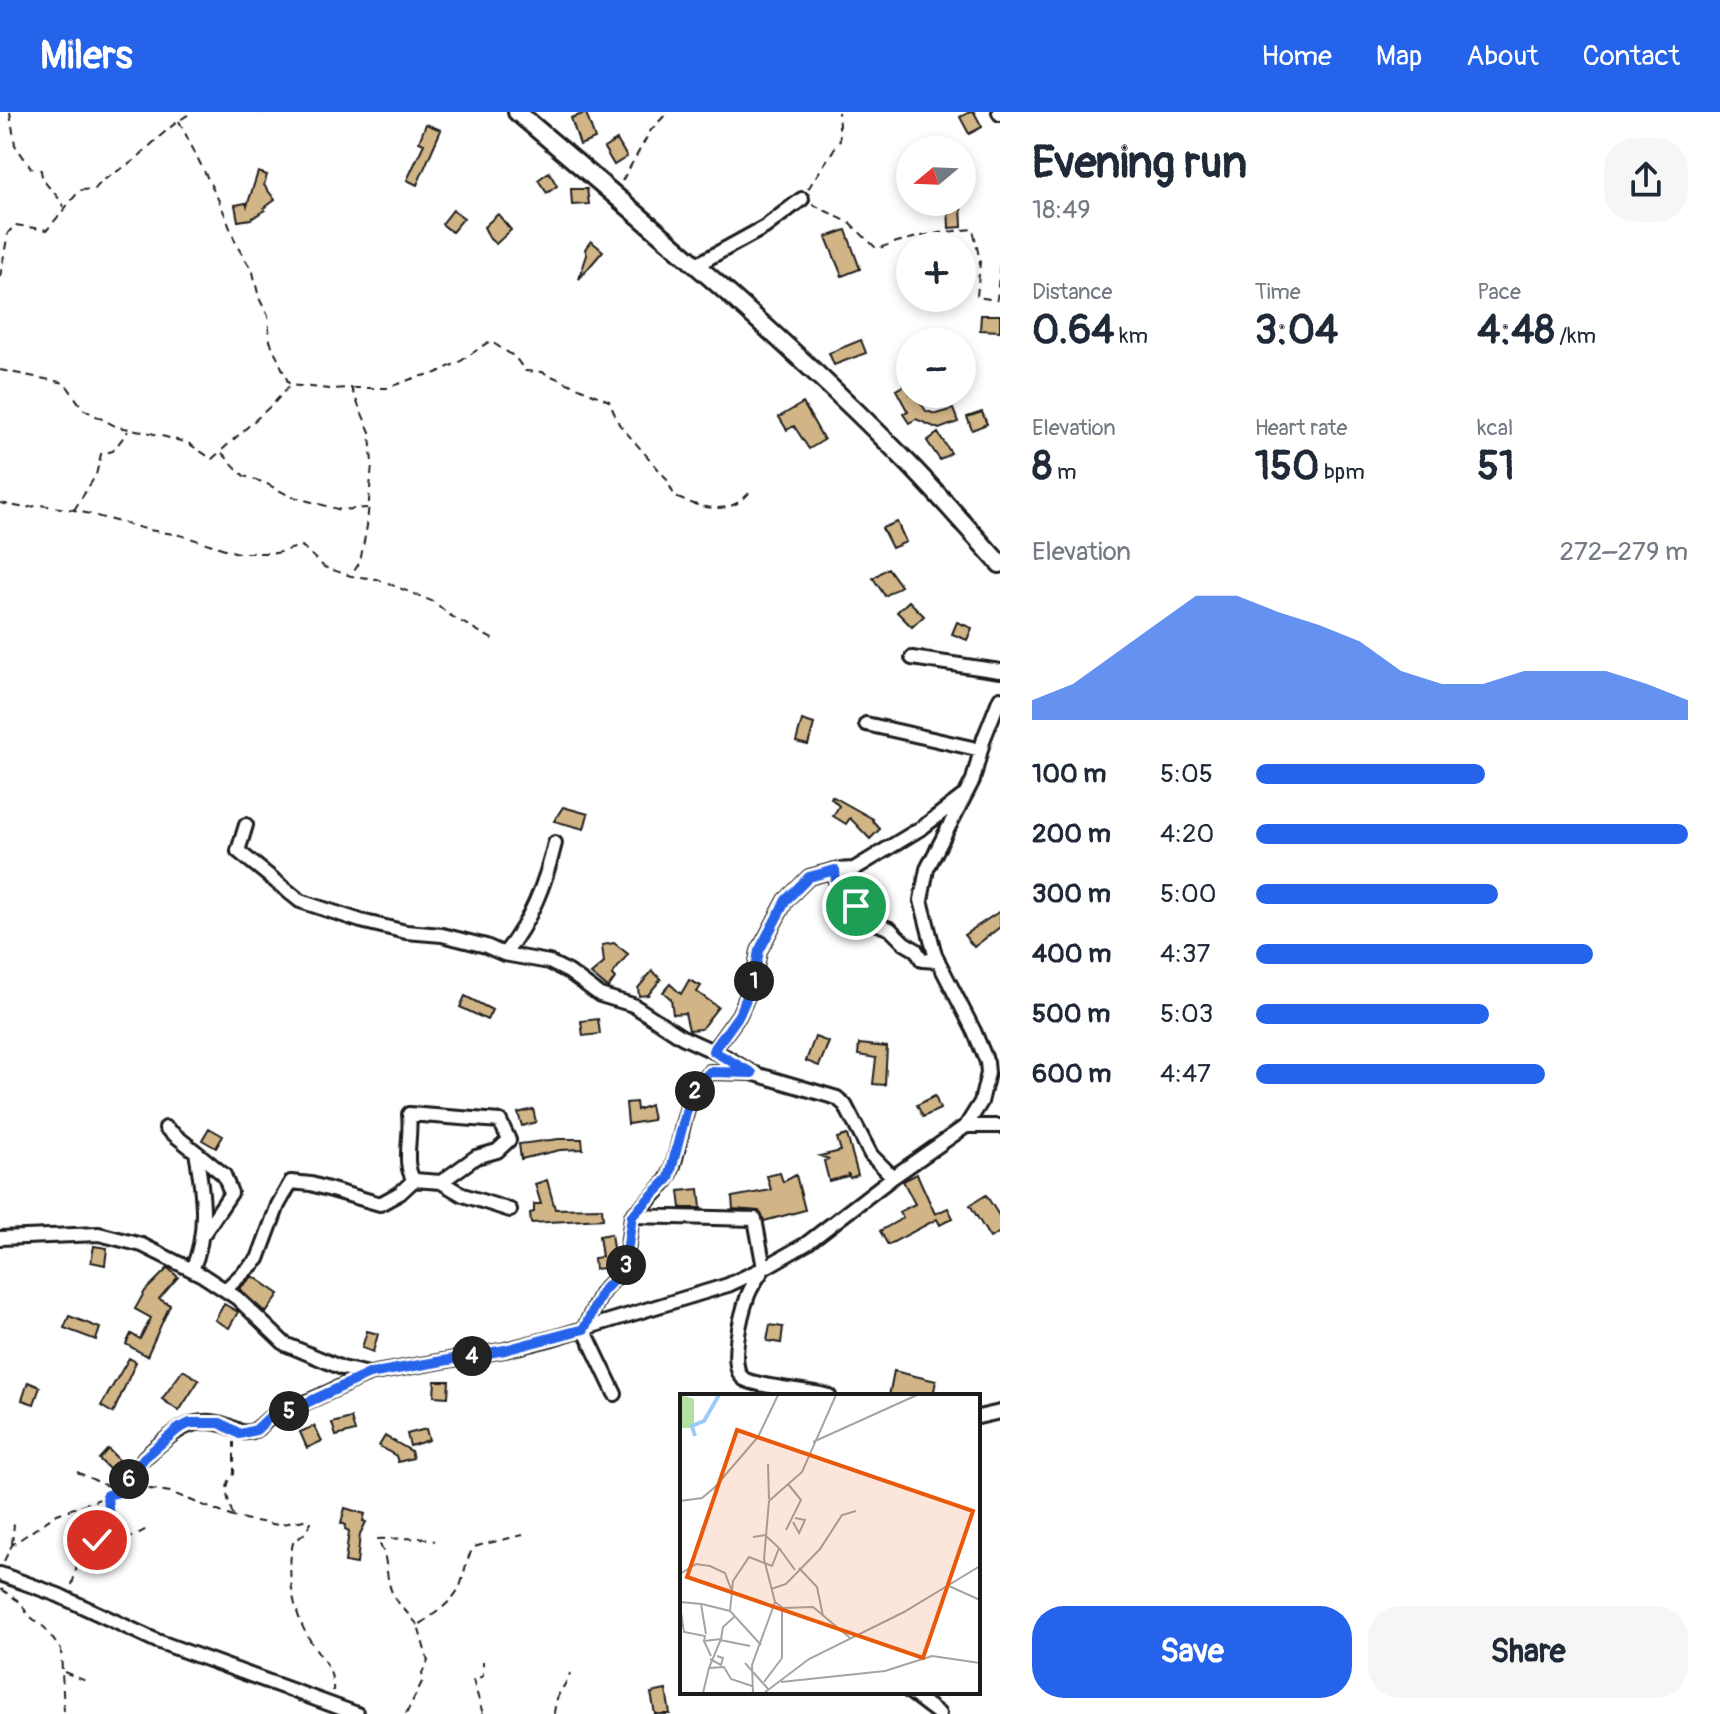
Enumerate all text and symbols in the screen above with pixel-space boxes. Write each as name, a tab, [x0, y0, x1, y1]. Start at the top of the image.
text: Milers	[40, 32, 132, 80]
text: Home	[1261, 39, 1332, 74]
text: Map	[1376, 39, 1422, 74]
text: About	[1466, 39, 1539, 74]
text: Contact	[1583, 39, 1680, 74]
north arrow	[896, 136, 976, 216]
map controls	[896, 136, 976, 408]
text: Evening run	[1032, 136, 1247, 191]
button: share	[1604, 138, 1688, 222]
text: 18:49	[1032, 194, 1091, 226]
button: +	[896, 232, 976, 312]
text: Distance	[1032, 278, 1112, 306]
text: Time	[1255, 278, 1301, 306]
text: Pace	[1477, 278, 1521, 306]
text: 0.64	[1032, 306, 1115, 355]
text: 3:04	[1255, 306, 1338, 355]
text: 4:48	[1477, 306, 1555, 355]
text: km	[1115, 322, 1148, 350]
text: /km	[1555, 322, 1596, 350]
button: −	[896, 328, 976, 408]
text: Elevation	[1032, 414, 1116, 442]
text: Heart rate	[1255, 414, 1347, 442]
text: kcal	[1477, 414, 1513, 442]
text: 8	[1032, 442, 1052, 491]
text: 150	[1255, 442, 1319, 491]
text: 51	[1477, 442, 1515, 491]
text: m	[1052, 458, 1076, 486]
text: bpm	[1319, 458, 1365, 486]
text: Elevation	[1032, 536, 1131, 568]
text: 272–279 m	[1559, 536, 1688, 568]
text: 100 m	[1032, 758, 1106, 790]
text: 5:05	[1160, 758, 1213, 790]
text: 200 m	[1032, 818, 1111, 850]
text: 4:20	[1160, 818, 1214, 850]
pin	[822, 872, 890, 940]
text: 300 m	[1032, 878, 1111, 910]
text: 5:00	[1160, 878, 1217, 910]
icon: arrive	[834, 884, 878, 928]
text: 400 m	[1032, 938, 1111, 970]
text: 4:37	[1160, 938, 1210, 970]
pin: 1	[734, 961, 774, 1001]
text: 1	[750, 967, 758, 995]
text: 500 m	[1032, 998, 1110, 1030]
text: 5:03	[1160, 998, 1213, 1030]
text: 600 m	[1032, 1058, 1111, 1090]
text: 4:47	[1160, 1058, 1211, 1090]
pin: 2	[675, 1071, 715, 1111]
text: 2	[689, 1077, 701, 1105]
pin: 3	[606, 1245, 646, 1285]
text: 3	[620, 1251, 632, 1279]
pin: 4	[452, 1336, 492, 1376]
text: 4	[466, 1342, 478, 1370]
pin: 5	[269, 1391, 309, 1431]
inset map	[680, 1394, 980, 1694]
text: 5	[283, 1397, 295, 1425]
pin: 6	[109, 1459, 149, 1499]
text: 6	[123, 1465, 135, 1493]
pin	[63, 1506, 131, 1574]
icon: check	[75, 1518, 119, 1562]
button: Save	[1032, 1606, 1352, 1698]
button: Share	[1368, 1606, 1688, 1698]

